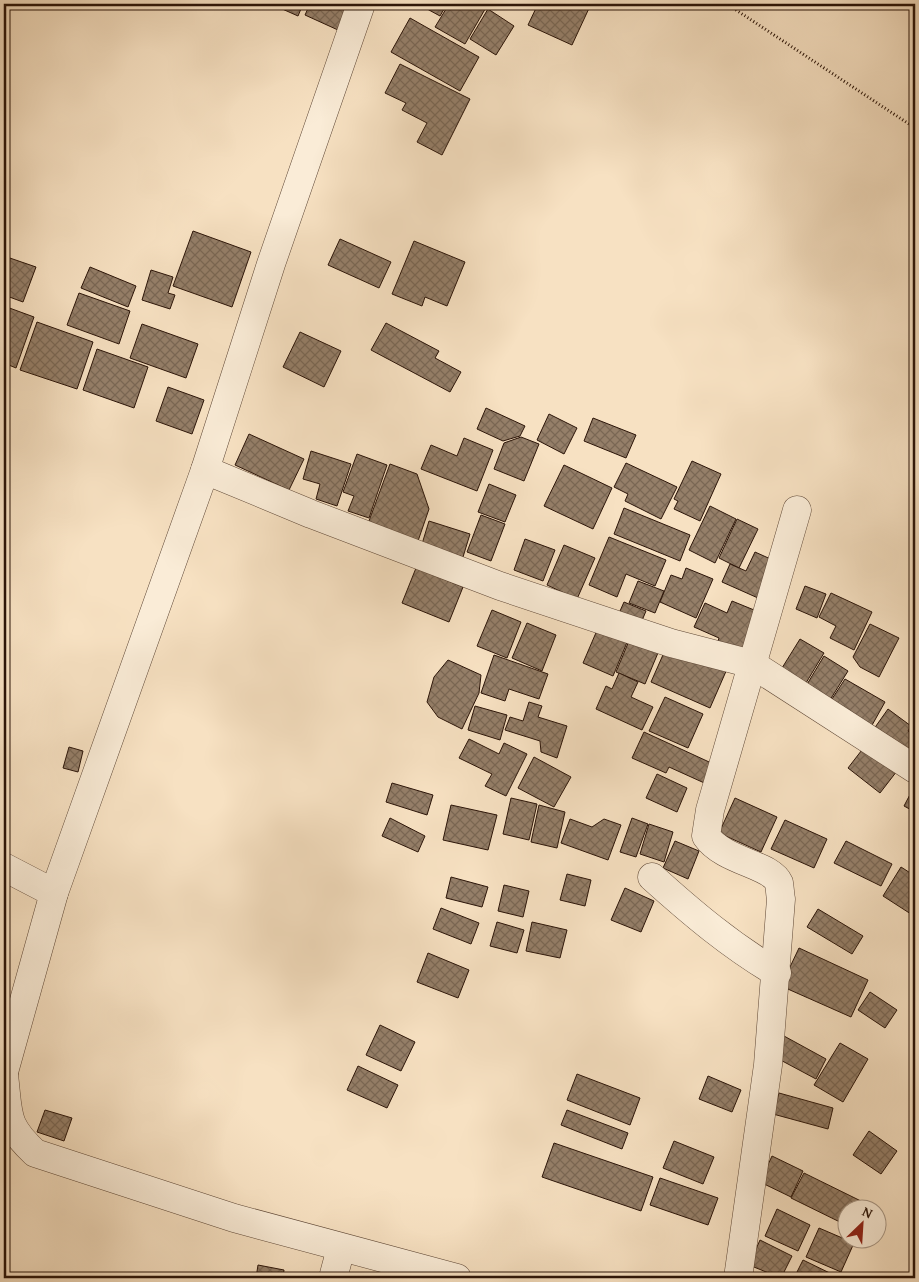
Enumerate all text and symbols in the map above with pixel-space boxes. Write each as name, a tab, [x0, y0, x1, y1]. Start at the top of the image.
north arrow	[836, 1200, 886, 1250]
text: N	[859, 1201, 877, 1224]

